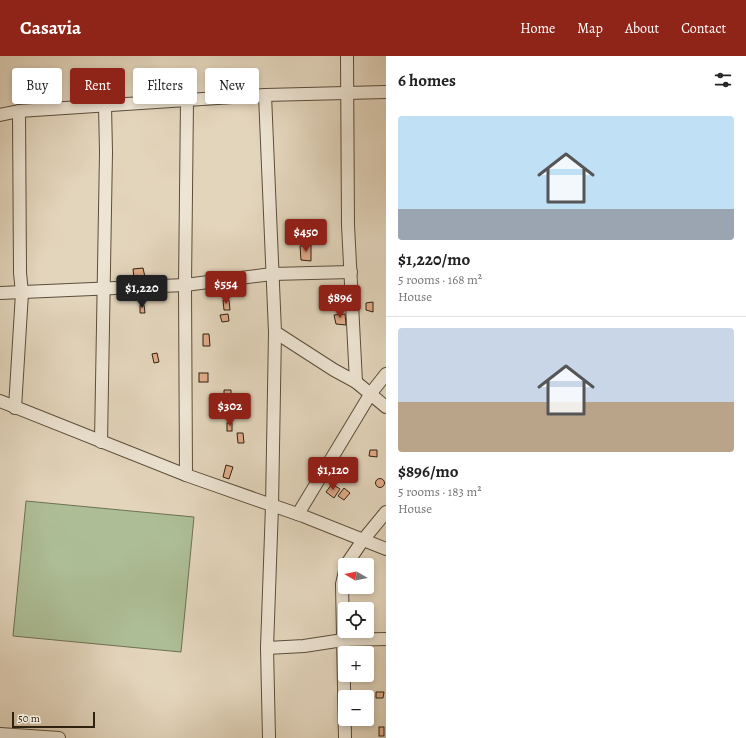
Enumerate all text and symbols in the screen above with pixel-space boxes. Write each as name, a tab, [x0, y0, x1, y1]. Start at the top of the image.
text: Casavia	[20, 15, 81, 41]
text: Home	[520, 19, 555, 38]
text: Map	[577, 19, 603, 38]
text: About	[625, 19, 659, 38]
text: Contact	[681, 19, 726, 38]
chip: Buy	[12, 68, 62, 104]
chip: Rent	[70, 68, 125, 104]
chip: Filters	[133, 68, 197, 104]
chip: New	[205, 68, 259, 104]
text: 6 homes	[398, 69, 456, 92]
icon: filters	[712, 69, 734, 91]
icon: home	[530, 142, 602, 214]
pin: $450	[282, 219, 330, 253]
text: $450	[294, 223, 318, 240]
text: $1,220/mo	[398, 248, 470, 271]
pin: $554	[202, 271, 250, 305]
text: 5 rooms · 168 m²	[398, 271, 482, 288]
pin: $1,220	[109, 275, 175, 309]
text: $554	[214, 275, 238, 292]
text: $1,220	[125, 279, 159, 296]
pin: $896	[316, 285, 364, 319]
text: House	[398, 288, 432, 305]
text: $896	[328, 289, 352, 306]
icon: home	[530, 354, 602, 426]
pin: $302	[206, 393, 254, 427]
text: $302	[218, 397, 242, 414]
pin: $1,120	[300, 457, 366, 491]
text: $896/mo	[398, 460, 459, 483]
text: $1,120	[317, 461, 349, 478]
text: 5 rooms · 183 m²	[398, 483, 482, 500]
text: House	[398, 500, 432, 517]
north arrow	[338, 558, 374, 594]
map controls	[338, 558, 374, 726]
button: locate	[338, 602, 374, 638]
button: +	[338, 646, 374, 682]
button: −	[338, 690, 374, 726]
scale bar	[12, 710, 95, 729]
text: 50 m	[18, 711, 40, 726]

